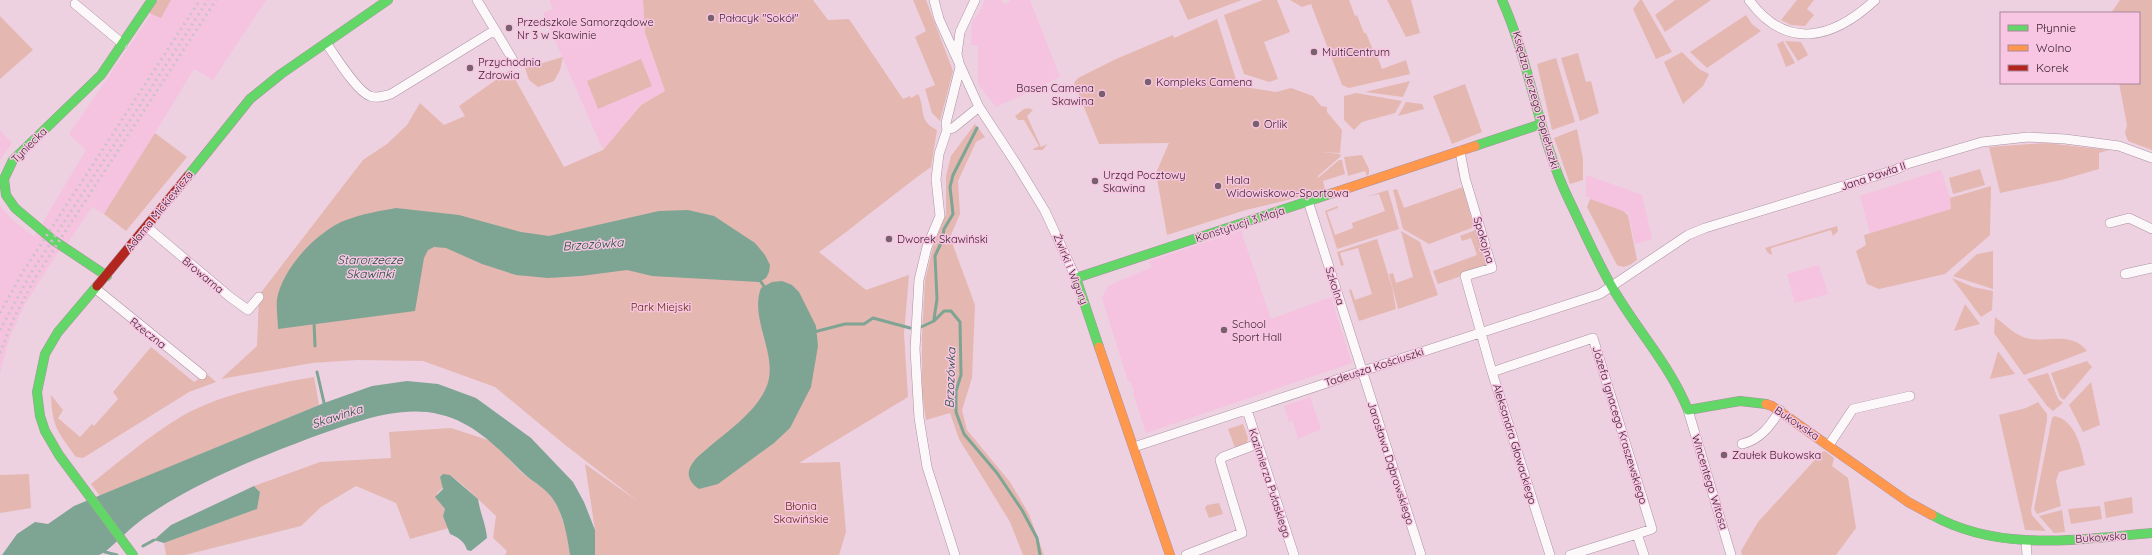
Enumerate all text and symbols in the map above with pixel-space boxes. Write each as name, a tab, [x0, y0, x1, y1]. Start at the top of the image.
place label: Pałacyk "Sokół"	[719, 11, 799, 25]
legend	[2000, 12, 2140, 84]
marker: Pałacyk "Sokół"	[706, 13, 716, 23]
place label: Przedszkole Samorządowe Nr 3 w Skawinie	[517, 15, 654, 42]
text: Płynnie	[2036, 20, 2076, 35]
marker: Przedszkole Samorządowe Nr 3 w Skawinie	[504, 23, 514, 33]
street label: Księdza Jerzego Popiełuszki	[1510, 29, 1562, 171]
text: Wolno	[2036, 40, 2072, 55]
place label: MultiCentrum	[1322, 45, 1390, 59]
marker: MultiCentrum	[1309, 47, 1319, 57]
place label: Przychodnia Zdrowia	[478, 55, 541, 82]
text: Korek	[2036, 60, 2069, 75]
marker: Przychodnia Zdrowia	[465, 63, 475, 73]
place label: Kompleks Camena	[1156, 75, 1252, 89]
marker: Kompleks Camena	[1143, 77, 1153, 87]
place label: Basen Camena Skawina	[1016, 81, 1094, 108]
marker: Basen Camena Skawina	[1097, 89, 1107, 99]
place label: Orlik	[1264, 117, 1288, 131]
marker: Orlik	[1251, 119, 1261, 129]
street label: Tyniecka	[8, 124, 50, 166]
street label: Jana Pawła II	[1839, 158, 1907, 194]
street label: Adama Mickiewicza	[122, 168, 196, 254]
place label: Urząd Pocztowy Skawina	[1103, 168, 1186, 195]
place label: Hala Widowiskowo-Sportowa	[1226, 173, 1349, 200]
marker: Urząd Pocztowy Skawina	[1090, 176, 1100, 186]
marker: Hala Widowiskowo-Sportowa	[1213, 181, 1223, 191]
street label: Konstytucji 3 Maja	[1193, 203, 1287, 245]
street label: Spokojna	[1470, 215, 1498, 265]
place label: Dworek Skawiński	[897, 232, 988, 246]
street label: Żwirki i Wigury	[1050, 232, 1092, 306]
water label: Brzozówka	[562, 234, 625, 254]
marker: Dworek Skawiński	[884, 234, 894, 244]
water label: Starorzecze Skawinki	[337, 252, 404, 281]
street label: Browarna	[179, 254, 227, 296]
street label: Szkolna	[1322, 265, 1348, 307]
park label: Park Miejski	[631, 300, 691, 314]
street label: Rzeczna	[127, 314, 169, 352]
place label: School Sport Hall	[1232, 317, 1282, 344]
marker: School Sport Hall	[1219, 325, 1229, 335]
street label: Tadeusza Kościuszki	[1323, 344, 1425, 390]
street label: Józefa Ignacego Kraszewskiego	[1589, 344, 1651, 506]
water label: Brzozówka	[941, 347, 959, 409]
street label: Aleksandra Głowackiego	[1490, 382, 1540, 506]
street label: Jarosława Dąbrowskiego	[1364, 400, 1418, 527]
water label: Skawinka	[310, 401, 365, 431]
street label: Bukowska	[1772, 403, 1822, 443]
street label: Kazimierza Pułaskiego	[1246, 426, 1294, 540]
street label: Wincentego Witosa	[1689, 433, 1731, 531]
place label: Zaułek Bukowska	[1732, 448, 1821, 462]
marker: Zaułek Bukowska	[1719, 450, 1729, 460]
park label: Błonia Skawińskie	[773, 499, 829, 526]
street label: Bukowska	[2075, 528, 2127, 546]

